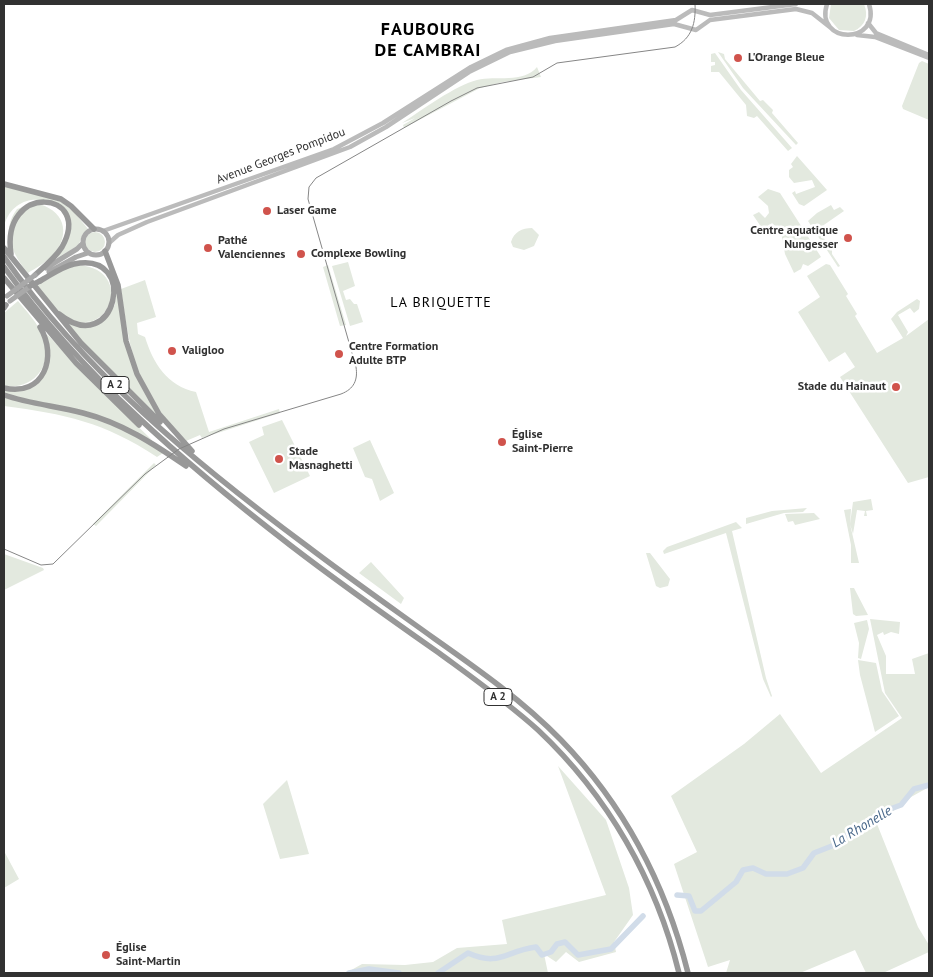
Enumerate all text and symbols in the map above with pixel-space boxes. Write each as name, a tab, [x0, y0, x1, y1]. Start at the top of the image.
district label: FAUBOURG DE CAMBRAI	[373, 19, 483, 62]
place label: L'Orange Bleue	[748, 51, 825, 65]
marker: L'Orange Bleue	[732, 52, 744, 64]
street label: Avenue Georges Pompidou	[215, 125, 347, 187]
place label: Laser Game	[277, 204, 337, 218]
marker: Laser Game	[261, 205, 273, 217]
place label: Centre aquatique Nungesser	[750, 224, 838, 252]
marker: Centre aquatique Nungesser	[842, 232, 854, 244]
place label: Pathé Valenciennes	[218, 234, 285, 262]
marker: Pathé Valenciennes	[202, 242, 214, 254]
place label: Complexe Bowling	[311, 247, 406, 261]
marker: Complexe Bowling	[295, 248, 307, 260]
district label: LA BRIQUETTE	[389, 295, 493, 311]
place label: Centre Formation Adulte BTP	[349, 340, 438, 368]
place label: Valigloo	[182, 344, 224, 358]
marker: Valigloo	[166, 345, 178, 357]
marker: Centre Formation Adulte BTP	[333, 348, 345, 360]
road number: A 2	[101, 376, 129, 394]
place label: Stade du Hainaut	[798, 380, 886, 394]
marker: Stade du Hainaut	[890, 381, 902, 393]
place label: Église Saint-Pierre	[512, 428, 573, 456]
marker: Église Saint-Pierre	[496, 436, 508, 448]
place label: Stade Masnaghetti	[289, 445, 353, 473]
marker: Stade Masnaghetti	[273, 453, 285, 465]
road number: A 2	[484, 689, 512, 706]
water label: La Rhonelle	[829, 803, 895, 851]
place label: Église Saint-Martin	[116, 941, 180, 969]
marker: Église Saint-Martin	[100, 949, 112, 961]

